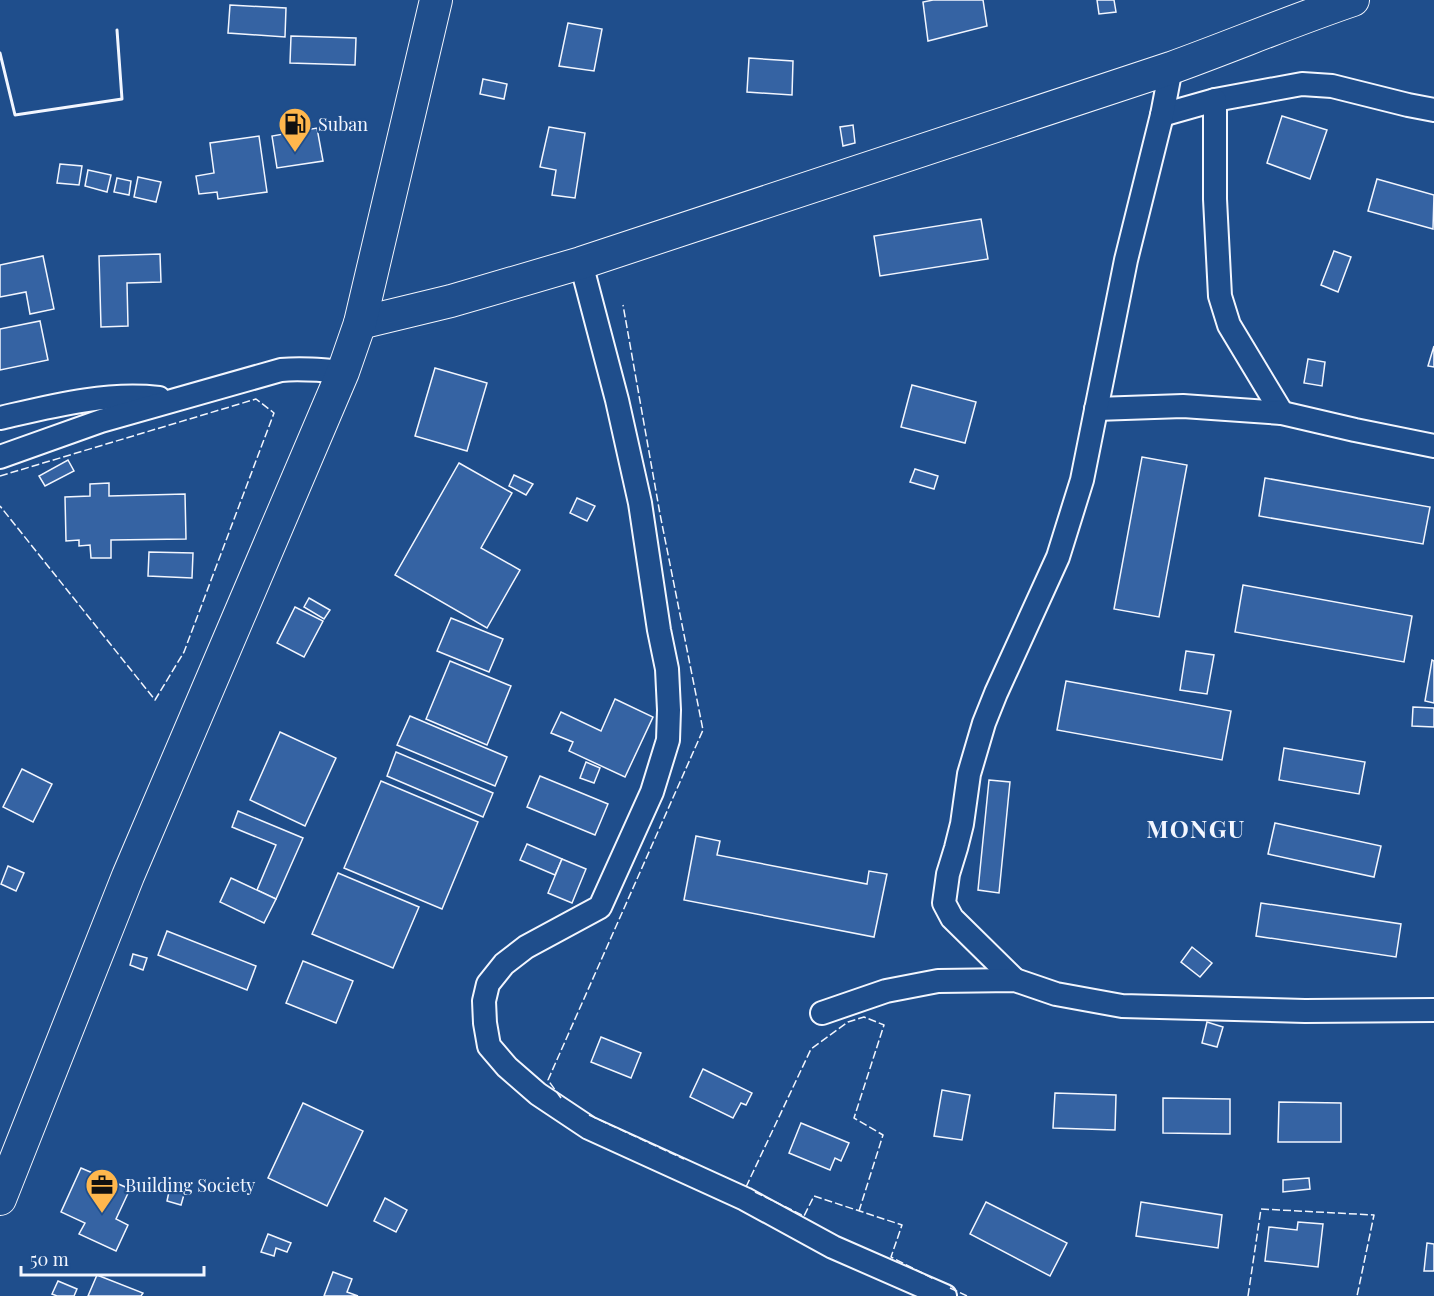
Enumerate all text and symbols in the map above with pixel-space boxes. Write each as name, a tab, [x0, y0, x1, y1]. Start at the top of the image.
fuel station icon: Suban	[277, 106, 313, 153]
place label: Suban	[318, 112, 368, 136]
district label: MONGU	[1146, 812, 1246, 844]
office icon: Building Society	[84, 1167, 120, 1214]
place label: Building Society	[125, 1173, 255, 1197]
scale bar	[21, 1239, 204, 1277]
text: 50 m	[30, 1247, 69, 1271]

